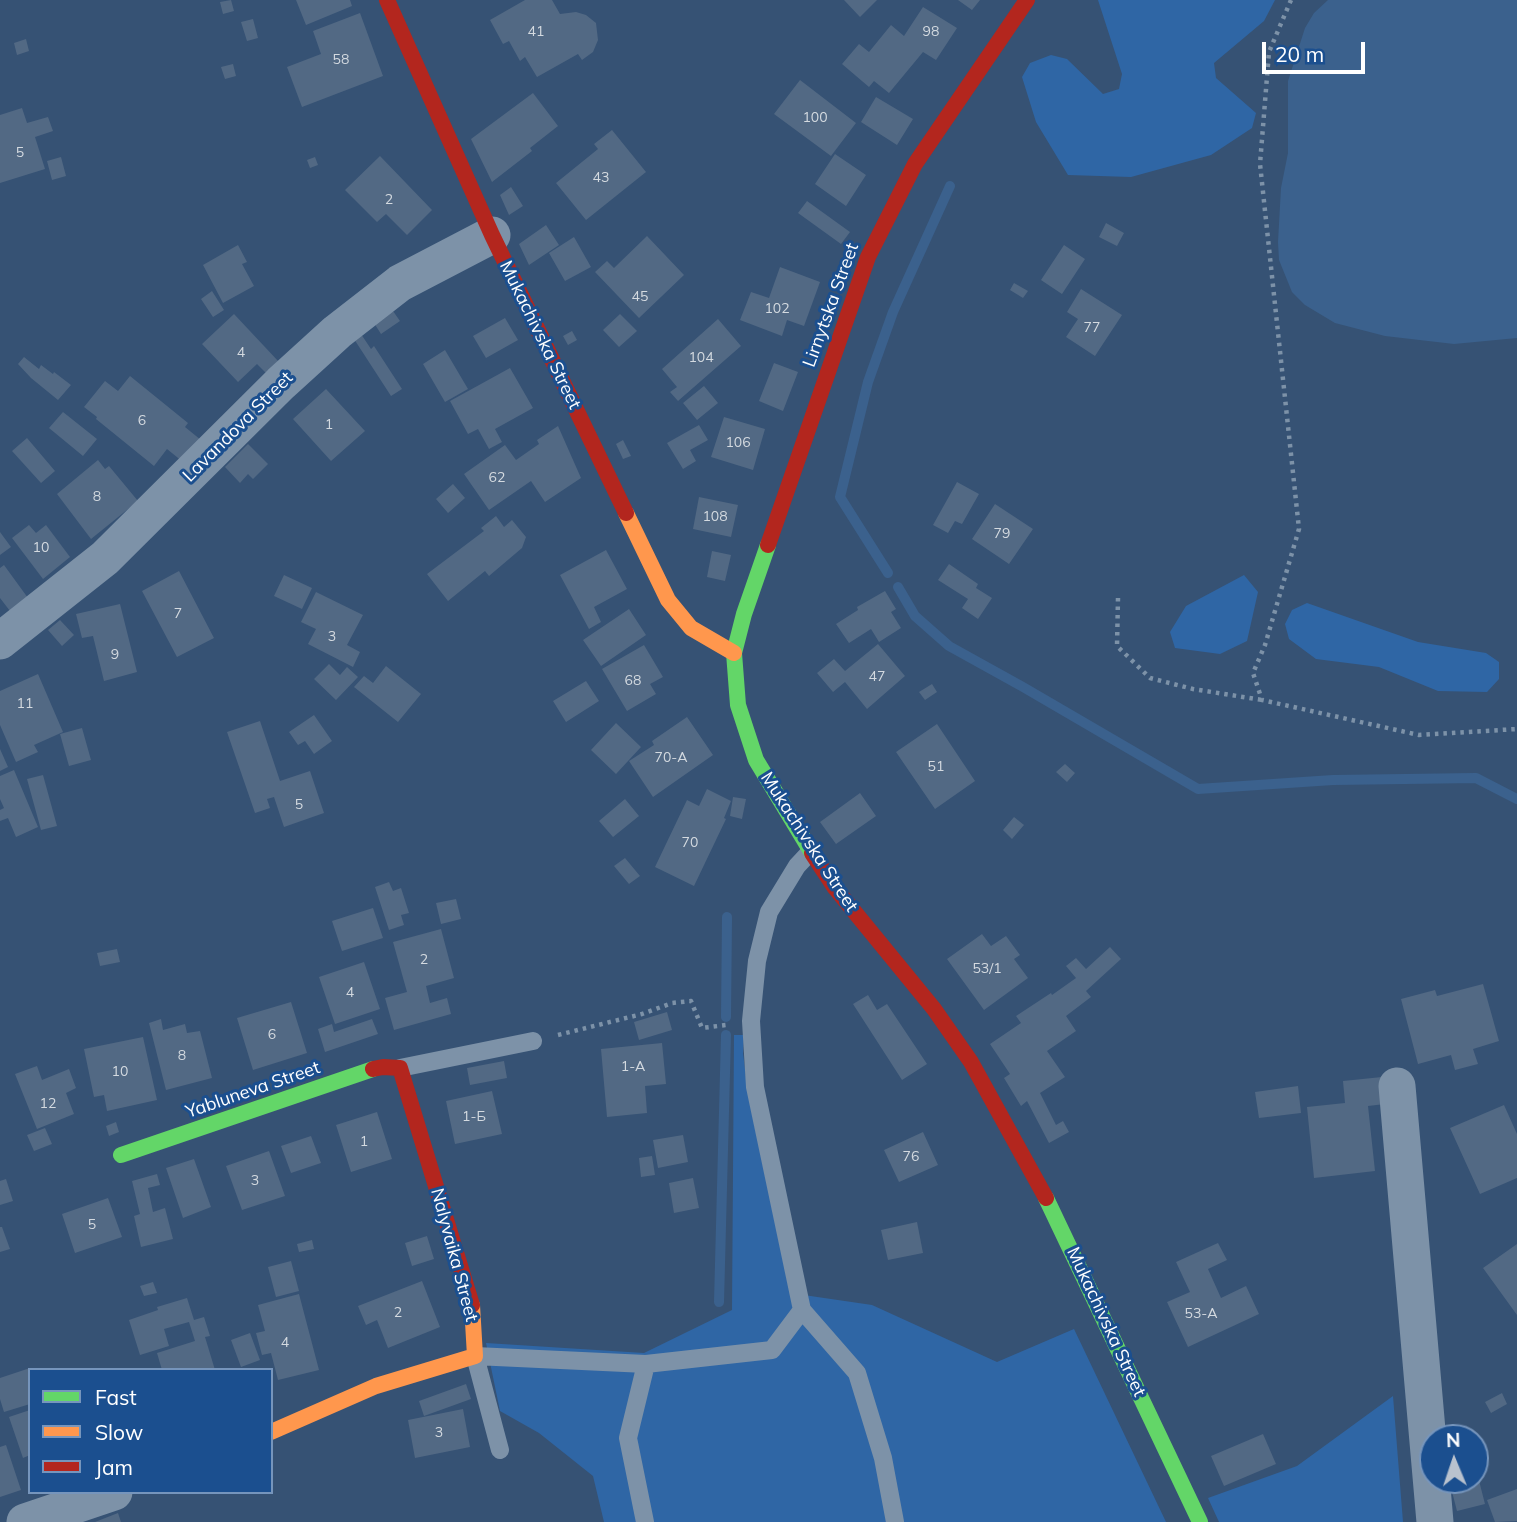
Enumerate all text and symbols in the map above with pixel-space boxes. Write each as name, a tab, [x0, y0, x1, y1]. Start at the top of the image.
house number: 41	[528, 24, 544, 40]
house number: 98	[923, 24, 939, 40]
scale bar	[1265, 28, 1368, 72]
text: 20 m	[1275, 41, 1324, 67]
house number: 58	[333, 52, 349, 68]
house number: 100	[802, 110, 828, 126]
house number: 5	[16, 145, 24, 161]
house number: 43	[593, 170, 609, 186]
house number: 2	[385, 192, 393, 208]
street label: Lirnytska Street	[799, 240, 863, 370]
street label: Mukachivska Street	[495, 257, 585, 413]
house number: 45	[632, 289, 648, 305]
house number: 102	[764, 301, 790, 317]
house number: 77	[1084, 320, 1100, 336]
house number: 4	[237, 345, 245, 361]
house number: 104	[688, 350, 714, 366]
street label: Lavandova Street	[178, 367, 298, 487]
house number: 6	[138, 413, 146, 429]
house number: 1	[325, 417, 333, 433]
house number: 106	[725, 435, 751, 451]
house number: 62	[489, 470, 505, 486]
house number: 8	[93, 489, 101, 505]
house number: 108	[702, 509, 728, 525]
house number: 79	[994, 526, 1010, 542]
house number: 10	[33, 540, 49, 556]
house number: 7	[174, 606, 182, 622]
house number: 3	[328, 629, 336, 645]
house number: 9	[111, 647, 119, 663]
house number: 47	[869, 669, 885, 685]
house number: 68	[625, 673, 641, 689]
house number: 11	[17, 696, 33, 712]
house number: 70-А	[655, 750, 687, 766]
house number: 51	[928, 759, 944, 775]
street label: Mukachivska Street	[756, 768, 862, 916]
house number: 5	[295, 797, 303, 813]
house number: 70	[682, 835, 698, 851]
house number: 2	[420, 952, 428, 968]
house number: 53/1	[972, 961, 1002, 977]
house number: 4	[346, 985, 354, 1001]
house number: 6	[268, 1027, 276, 1043]
house number: 8	[178, 1048, 186, 1064]
street label: Yabluneva Street	[183, 1057, 323, 1123]
house number: 1-А	[621, 1059, 645, 1075]
house number: 10	[112, 1064, 128, 1080]
house number: 12	[40, 1096, 56, 1112]
house number: 1-Б	[462, 1109, 486, 1125]
house number: 1	[360, 1134, 368, 1150]
house number: 76	[903, 1149, 919, 1165]
house number: 3	[251, 1173, 259, 1189]
street label: Nalyvaika Street	[426, 1186, 482, 1324]
house number: 5	[88, 1217, 96, 1233]
street label: Mukachivska Street	[1062, 1244, 1150, 1400]
house number: 2	[394, 1305, 402, 1321]
house number: 53-А	[1185, 1306, 1217, 1322]
house number: 4	[281, 1335, 289, 1351]
legend	[28, 1368, 273, 1494]
text: Fast	[95, 1384, 137, 1410]
text: Slow	[95, 1419, 143, 1445]
north arrow	[1419, 1424, 1489, 1494]
house number: 3	[435, 1425, 443, 1441]
text: N	[1446, 1428, 1461, 1452]
text: Jam	[95, 1454, 133, 1480]

